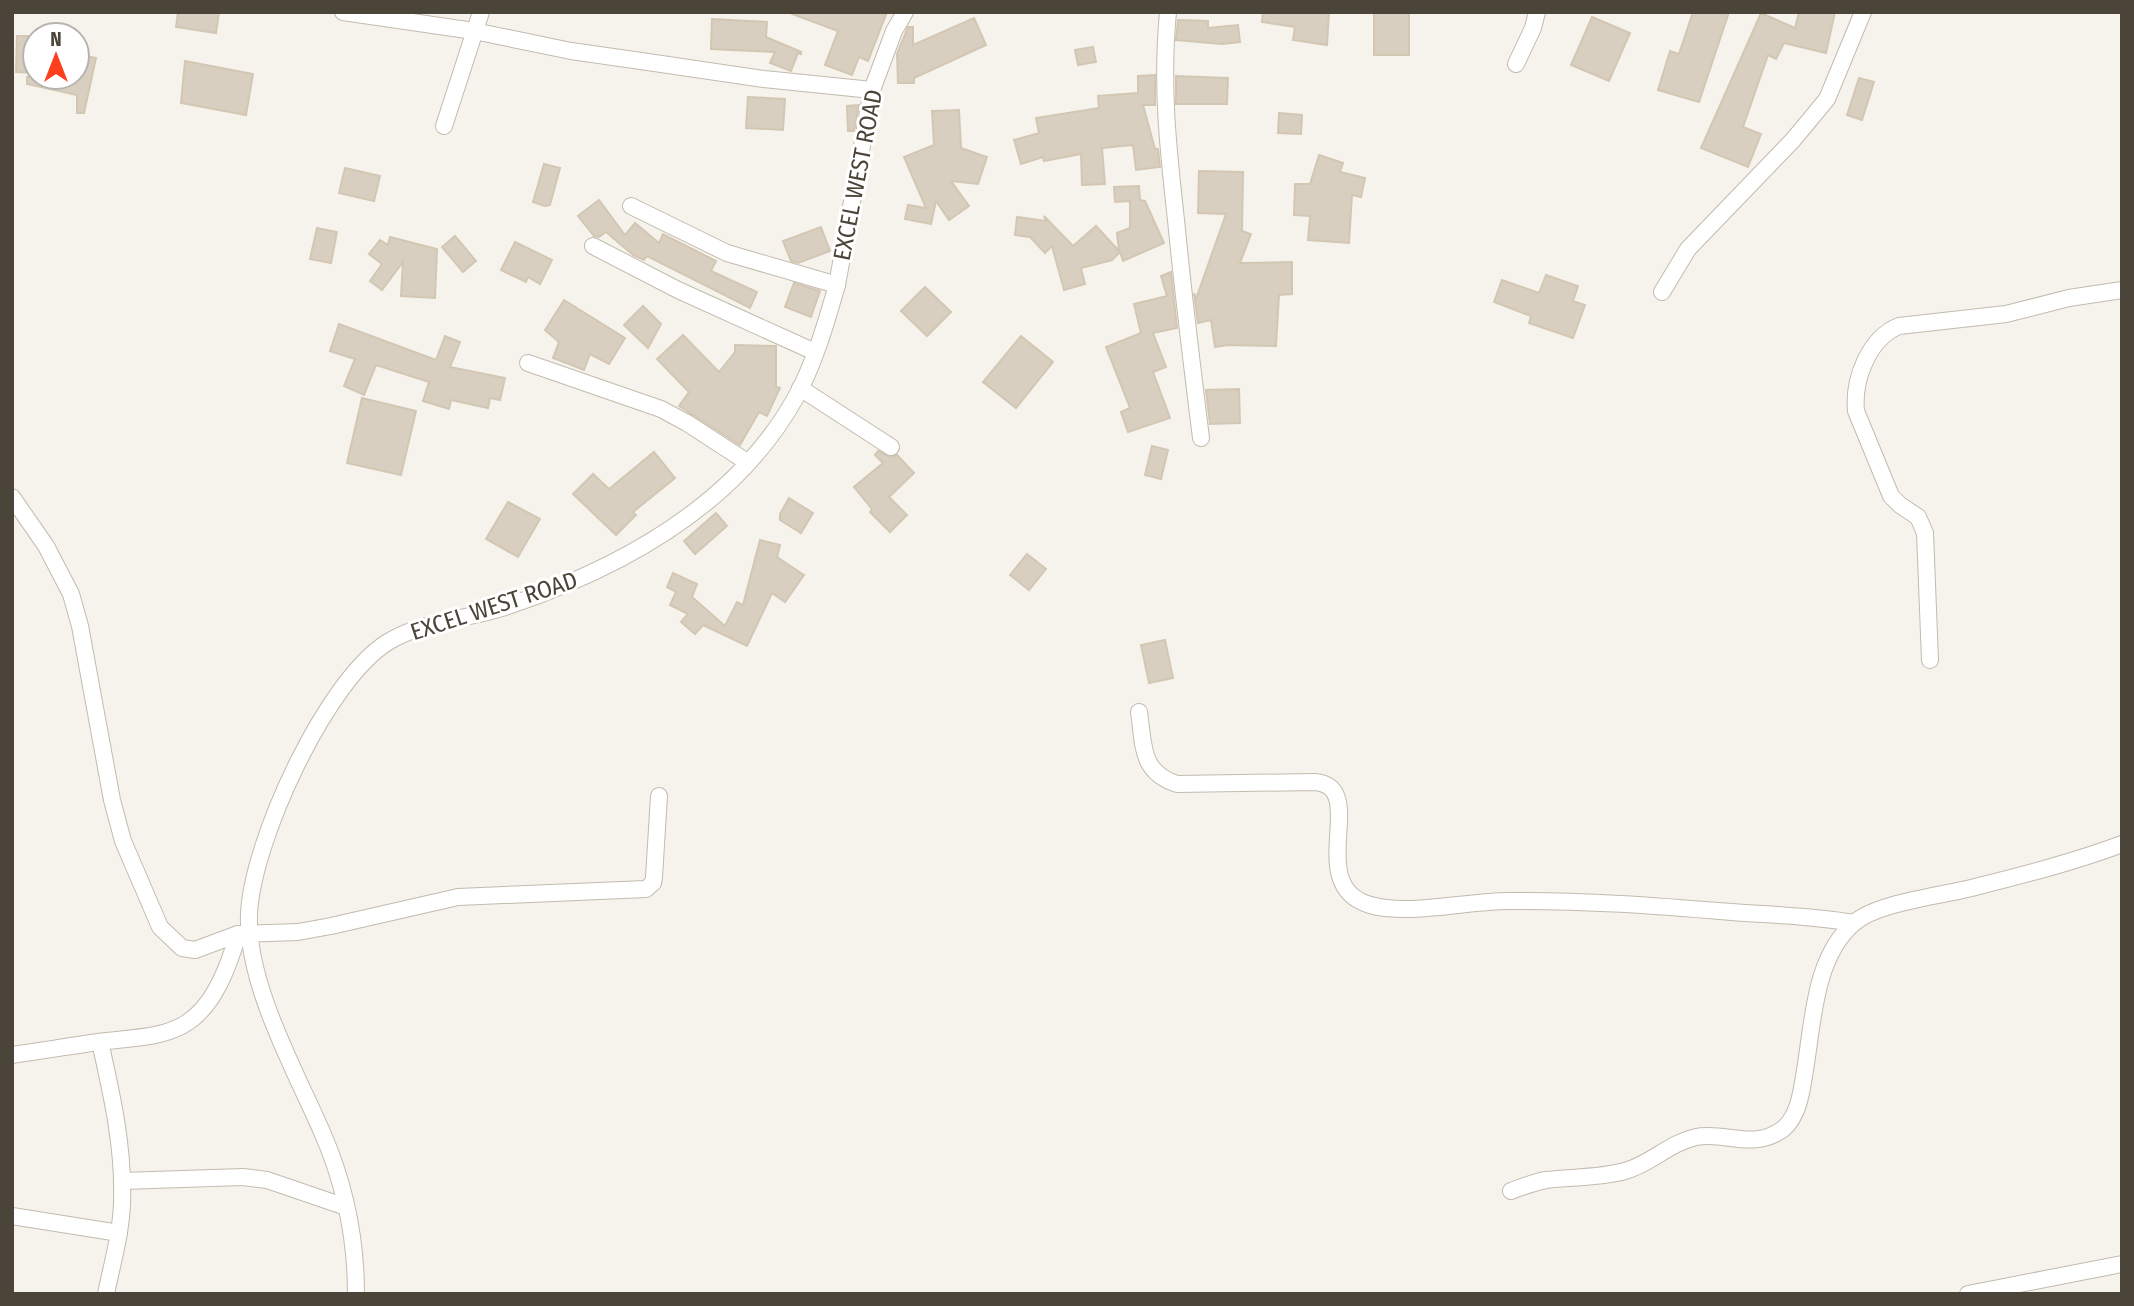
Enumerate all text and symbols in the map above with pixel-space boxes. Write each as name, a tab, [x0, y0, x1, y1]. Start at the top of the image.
north arrow	[21, 21, 91, 91]
text: N	[50, 28, 62, 51]
street label: EXCEL WEST ROAD	[828, 87, 888, 263]
street label: EXCEL WEST ROAD	[407, 566, 581, 646]

